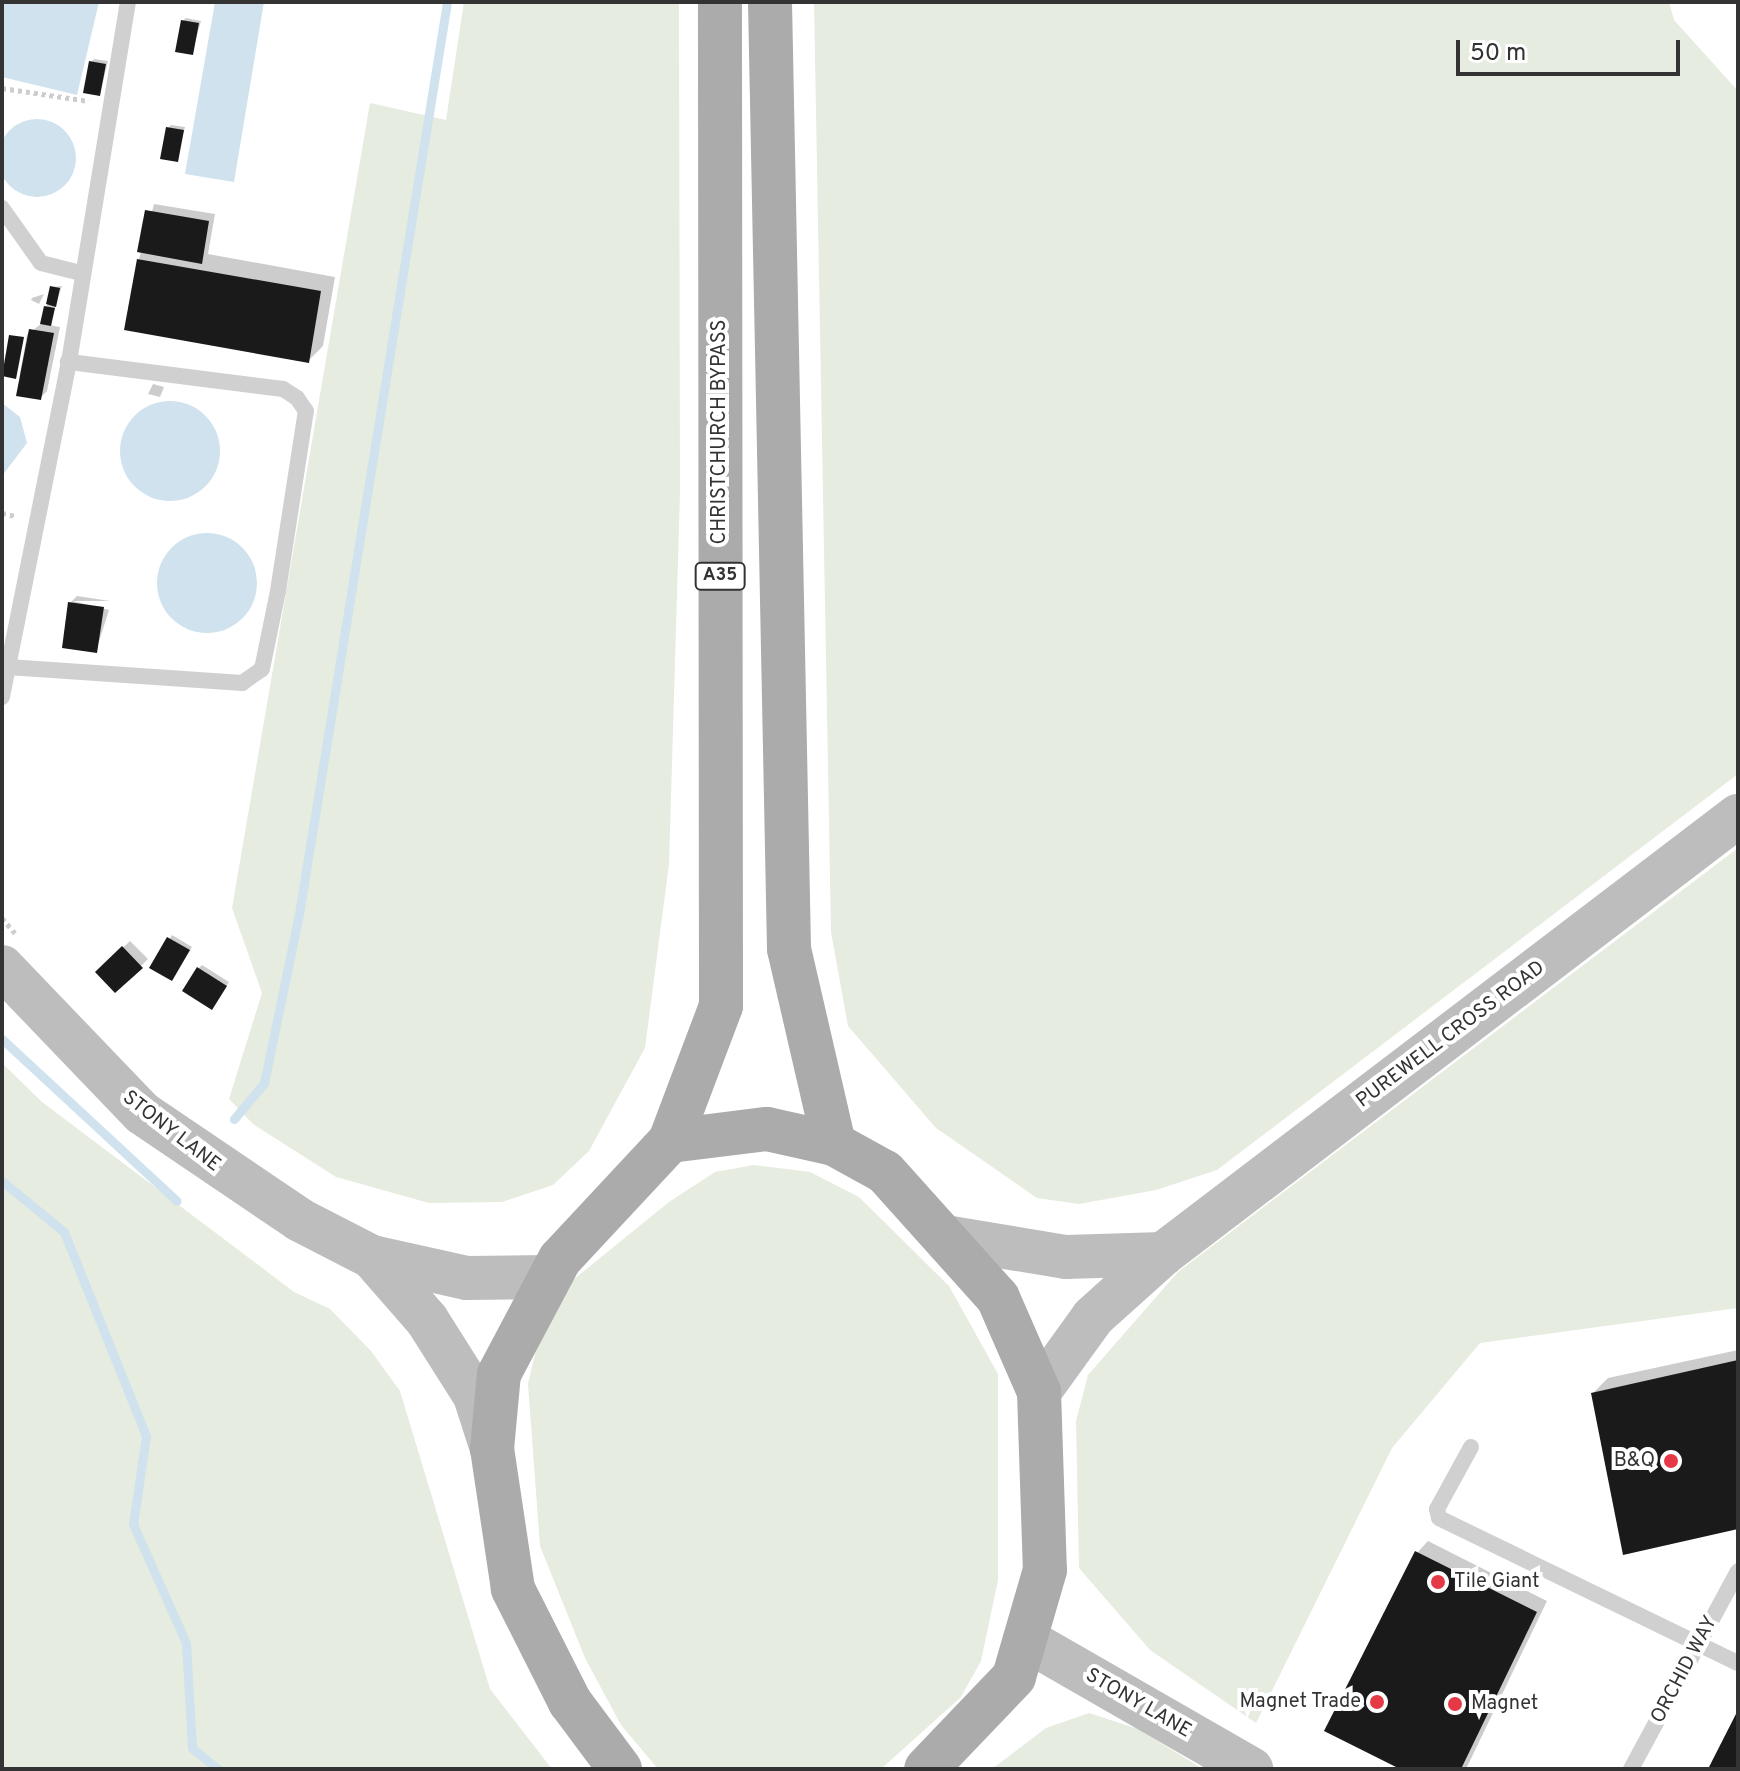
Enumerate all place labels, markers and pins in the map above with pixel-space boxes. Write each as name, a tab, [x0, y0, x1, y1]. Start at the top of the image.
place label: B&Q	[1614, 1449, 1655, 1473]
marker: B&Q	[1662, 1452, 1680, 1470]
place label: Tile Giant	[1454, 1570, 1540, 1594]
marker: Tile Giant	[1429, 1573, 1447, 1591]
place label: Magnet Trade	[1239, 1690, 1361, 1714]
place label: Magnet	[1471, 1692, 1538, 1716]
marker: Magnet Trade	[1368, 1693, 1386, 1711]
marker: Magnet	[1446, 1695, 1464, 1713]

